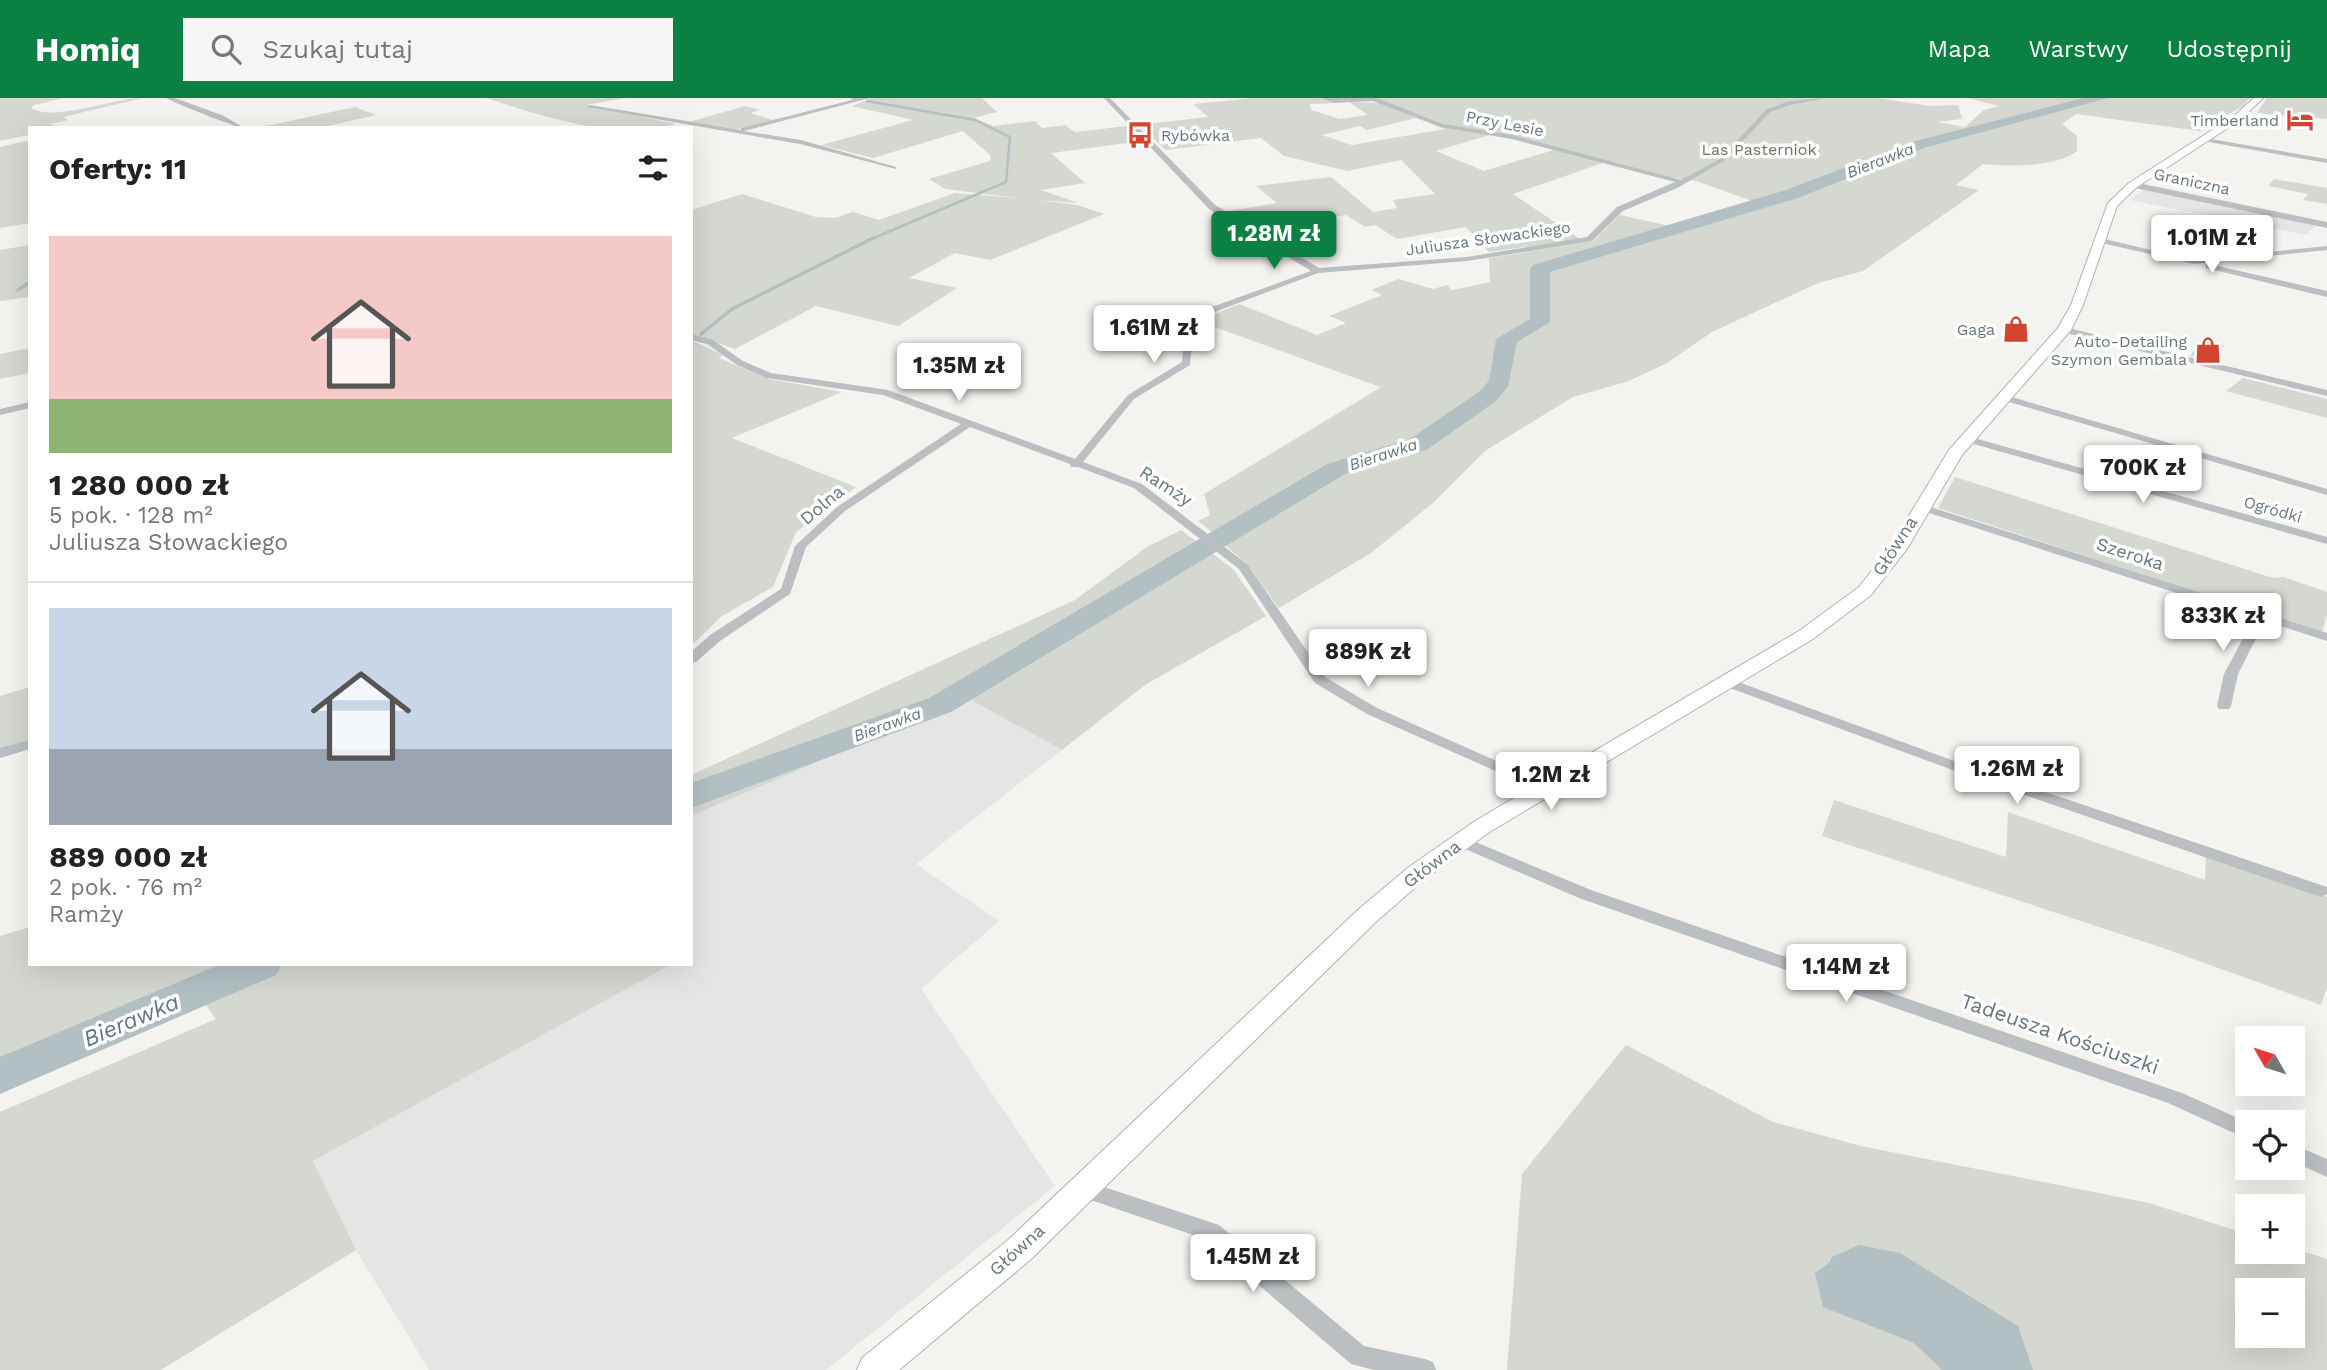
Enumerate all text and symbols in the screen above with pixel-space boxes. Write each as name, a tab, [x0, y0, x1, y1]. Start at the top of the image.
search box	[183, 18, 673, 81]
text: Homiq	[35, 30, 141, 69]
icon: search	[207, 30, 245, 68]
text: Szukaj tutaj	[263, 34, 413, 64]
text: Mapa	[1928, 35, 1990, 63]
text: Warstwy	[2028, 35, 2129, 63]
text: Udostępnij	[2167, 35, 2292, 63]
hotel icon: Timberland	[2285, 105, 2315, 135]
street label: Przy Lesie	[1465, 107, 1545, 140]
place label: Timberland	[2190, 111, 2279, 130]
bus stop icon: Rybówka	[1125, 120, 1155, 150]
place label: Rybówka	[1161, 126, 1230, 145]
water label: Bierawka	[1844, 139, 1917, 182]
park label: Las Pasterniok	[1701, 140, 1817, 159]
icon: filters	[634, 149, 672, 187]
text: Oferty: 11	[49, 151, 187, 186]
street label: Graniczna	[2152, 164, 2232, 199]
pin: 1.28M zł	[1202, 212, 1346, 271]
pin: 1.01M zł	[2140, 216, 2284, 275]
street label: Juliusza Słowackiego	[1404, 218, 1572, 259]
text: 1.28M zł	[1227, 220, 1321, 247]
text: 1.01M zł	[2167, 224, 2257, 251]
icon: home	[298, 281, 424, 407]
pin: 1.61M zł	[1082, 306, 1226, 365]
text: 1.61M zł	[1110, 314, 1198, 341]
shop icon: Gaga	[2001, 314, 2031, 344]
place label: Gaga	[1957, 320, 1995, 339]
place label: Auto-Detailing Szymon Gembala	[2051, 332, 2187, 369]
shop icon: Auto-Detailing Szymon Gembala	[2193, 335, 2223, 365]
pin: 1.35M zł	[887, 344, 1031, 403]
text: 1.35M zł	[913, 352, 1005, 379]
water label: Bierawka	[1347, 435, 1420, 474]
pin: 700K zł	[2078, 446, 2208, 505]
text: 700K zł	[2100, 454, 2186, 481]
street label: Ramży	[1136, 461, 1197, 511]
text: 1 280 000 zł	[49, 467, 229, 502]
street label: Dolna	[796, 480, 848, 529]
street label: Ogródki	[2242, 492, 2304, 527]
text: 5 pok. · 128 m²	[49, 502, 213, 529]
street label: Główna	[1868, 512, 1922, 579]
text: Juliusza Słowackiego	[49, 529, 288, 556]
street label: Szeroka	[2094, 533, 2166, 574]
pin: 833K zł	[2158, 594, 2288, 653]
text: 833K zł	[2181, 602, 2265, 629]
pin: 889K zł	[1303, 630, 1433, 689]
text: 889K zł	[1325, 638, 1411, 665]
icon: home	[298, 653, 424, 779]
water label: Bierawka	[851, 703, 924, 745]
pin: 1.26M zł	[1945, 746, 2089, 806]
pin: 1.2M zł	[1486, 752, 1616, 812]
text: 1.26M zł	[1970, 755, 2064, 782]
text: 1.2M zł	[1512, 761, 1590, 788]
street label: Główna	[1399, 835, 1465, 892]
text: 889 000 zł	[49, 839, 208, 874]
text: 2 pok. · 76 m²	[49, 874, 202, 901]
text: Ramży	[49, 901, 123, 928]
pin: 1.14M zł	[1774, 944, 1918, 1004]
text: 1.14M zł	[1802, 953, 1890, 980]
water label: Bierawka	[79, 988, 183, 1053]
street label: Tadeusza Kościuszki	[1958, 988, 2163, 1079]
north arrow	[2235, 1026, 2305, 1096]
map controls	[2235, 1026, 2305, 1348]
button: locate	[2235, 1110, 2305, 1180]
button: +	[2235, 1194, 2305, 1264]
street label: Główna	[985, 1220, 1048, 1280]
pin: 1.45M zł	[1181, 1234, 1325, 1294]
text: 1.45M zł	[1206, 1243, 1300, 1270]
button: −	[2235, 1278, 2305, 1348]

